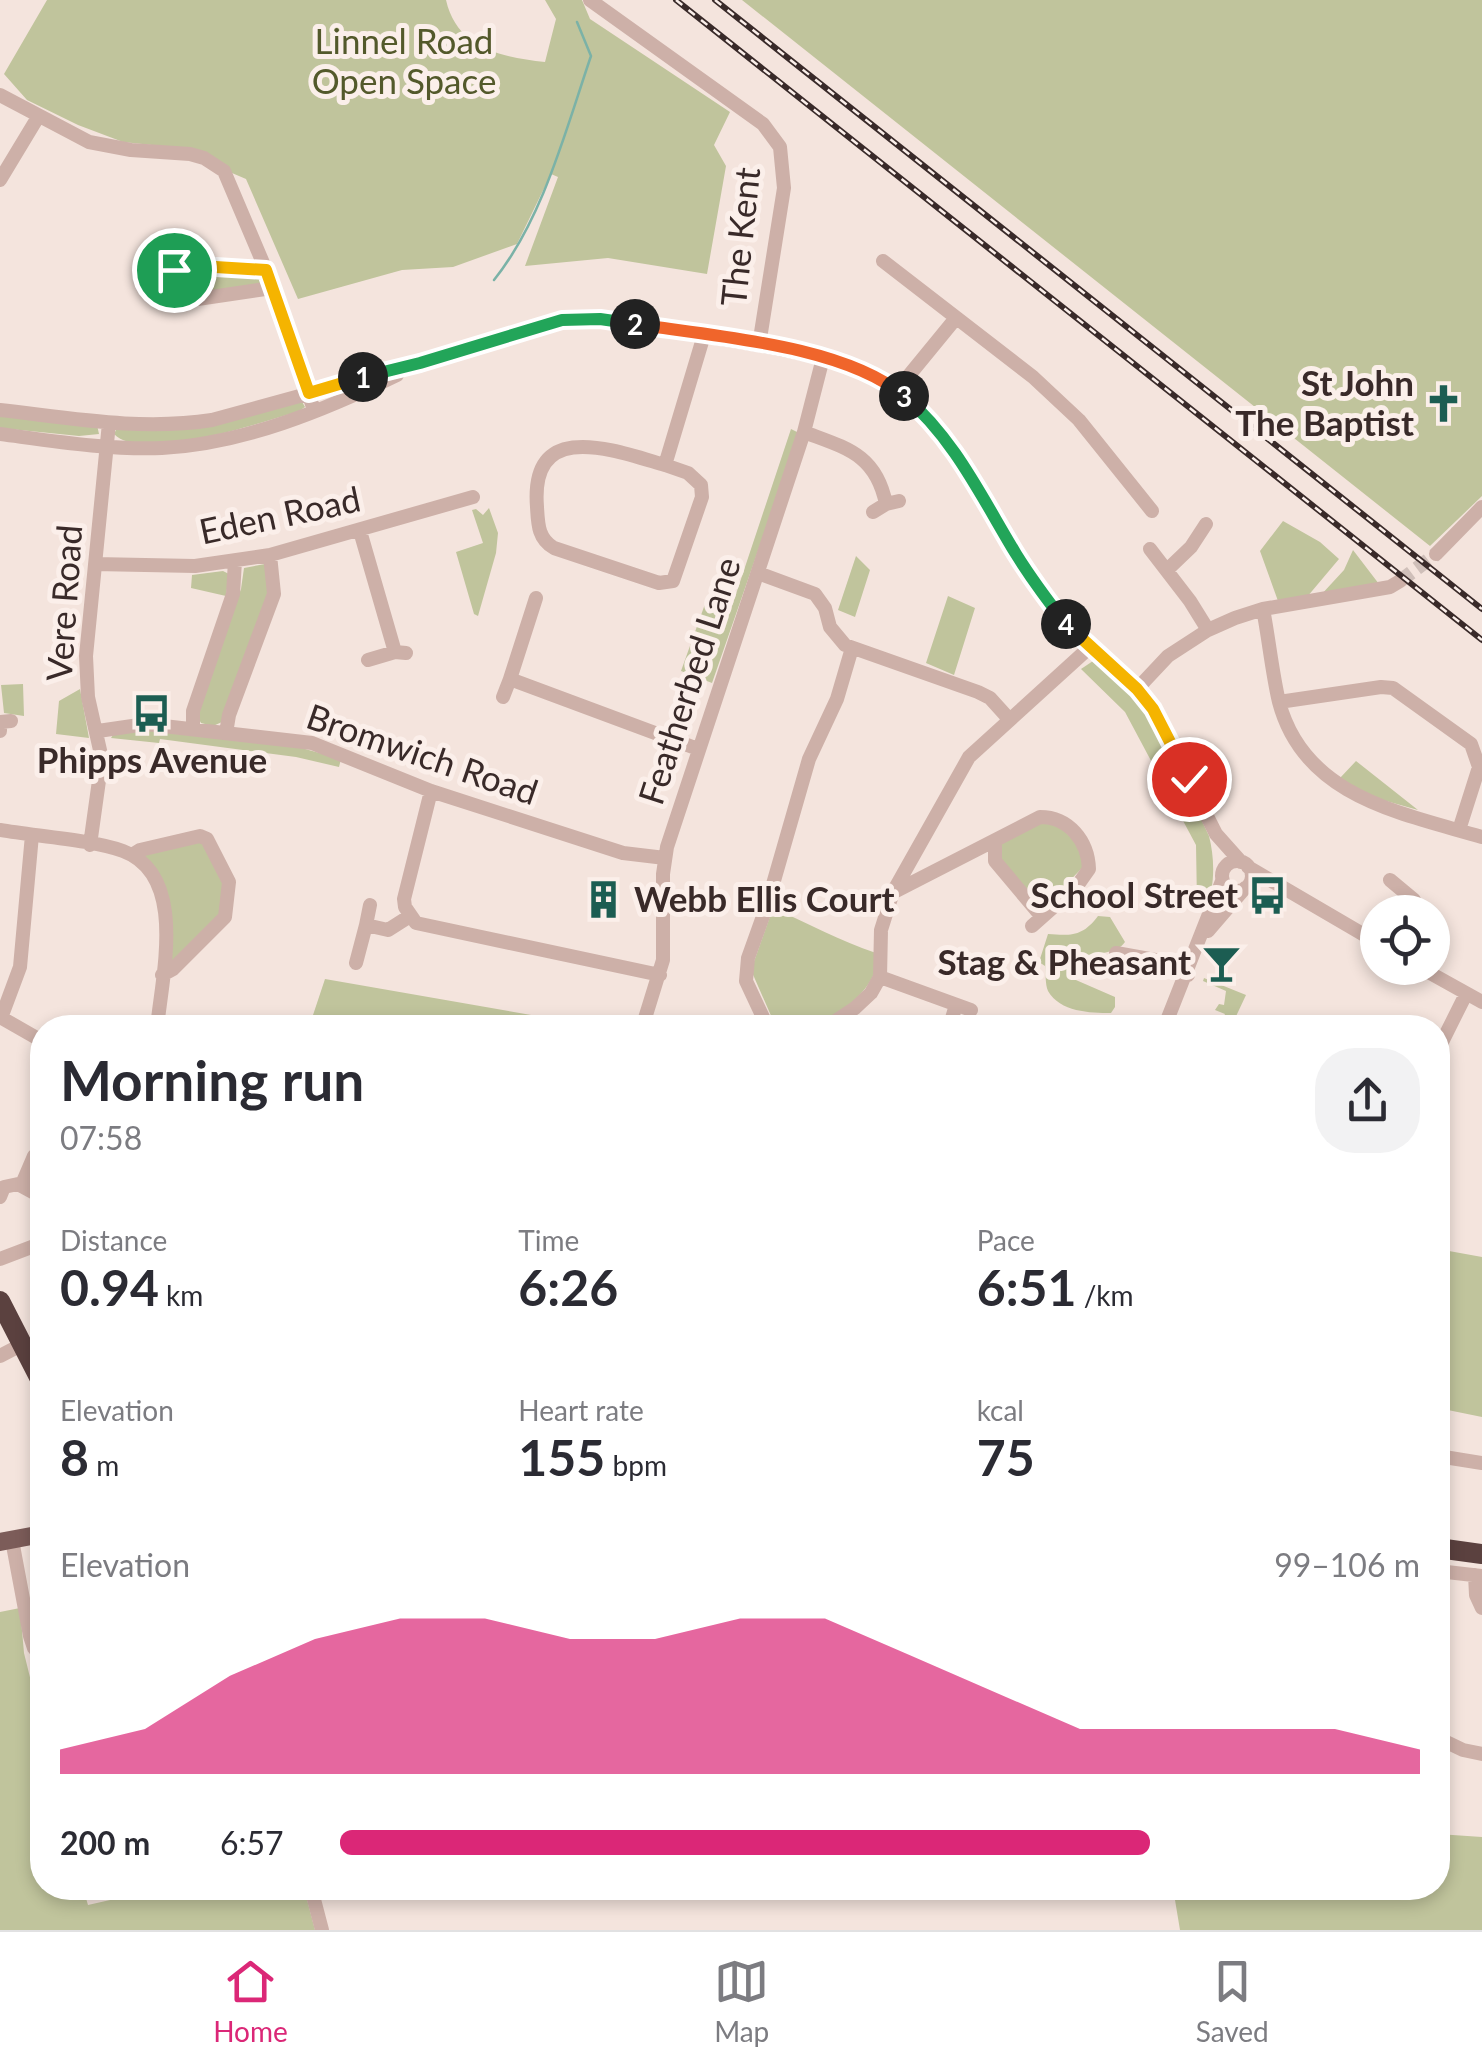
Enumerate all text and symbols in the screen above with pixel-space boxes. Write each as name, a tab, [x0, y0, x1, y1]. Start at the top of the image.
park label: Linnel Road Open Space	[312, 19, 496, 101]
street label: The Kent	[711, 165, 767, 308]
pin	[132, 228, 217, 313]
icon: arrive	[147, 243, 202, 298]
pin: 2	[610, 299, 660, 349]
text: 2	[627, 307, 643, 341]
pin: 1	[338, 352, 388, 402]
text: 1	[355, 360, 371, 394]
place label: St John The Baptist	[1235, 361, 1414, 443]
pin: 3	[879, 371, 929, 421]
text: 3	[896, 379, 912, 413]
church icon: St John The Baptist	[1423, 383, 1465, 425]
street label: Eden Road	[195, 476, 364, 552]
street label: Vere Road	[37, 523, 89, 682]
street label: Featherbed Lane	[628, 552, 748, 809]
pin: 4	[1041, 599, 1091, 649]
text: 4	[1058, 607, 1074, 641]
bus stop icon: Phipps Avenue	[131, 693, 173, 735]
street label: Bromwich Road	[302, 694, 544, 812]
pin	[1147, 737, 1232, 822]
place label: Phipps Avenue	[37, 738, 267, 780]
icon: check	[1162, 752, 1217, 807]
place label: School Street	[1031, 873, 1238, 915]
bus stop icon: School Street	[1247, 875, 1289, 917]
place label: Webb Ellis Court	[634, 877, 895, 919]
building icon: Webb Ellis Court	[583, 879, 625, 921]
map controls	[1360, 895, 1450, 985]
button: locate	[1360, 895, 1450, 985]
place label: Stag & Pheasant	[938, 940, 1191, 982]
bar icon: Stag & Pheasant	[1200, 942, 1242, 984]
text: Morning run	[60, 1047, 364, 1113]
button: share	[1315, 1048, 1420, 1153]
text: 07:58	[60, 1118, 142, 1157]
text: Distance	[60, 1223, 167, 1257]
text: Time	[518, 1223, 579, 1257]
text: Pace	[977, 1223, 1035, 1257]
text: 0.94	[60, 1257, 159, 1317]
text: 6:26	[518, 1257, 618, 1317]
text: 6:51	[977, 1257, 1077, 1317]
text: km	[159, 1278, 203, 1312]
text: /km	[1077, 1278, 1134, 1312]
text: Elevation	[60, 1393, 174, 1427]
text: Heart rate	[518, 1393, 644, 1427]
text: kcal	[977, 1393, 1024, 1427]
text: 8	[60, 1427, 89, 1487]
text: 155	[518, 1427, 605, 1487]
text: 75	[977, 1427, 1035, 1487]
text: m	[89, 1448, 119, 1482]
text: bpm	[605, 1448, 667, 1482]
text: Elevation	[60, 1545, 190, 1584]
text: 99–106 m	[1274, 1545, 1420, 1584]
text: 200 m	[60, 1823, 150, 1862]
text: 6:57	[220, 1823, 284, 1862]
tab: Home	[213, 1954, 288, 2048]
tab: Map	[714, 1954, 769, 2048]
tab: Saved	[1196, 1954, 1269, 2048]

